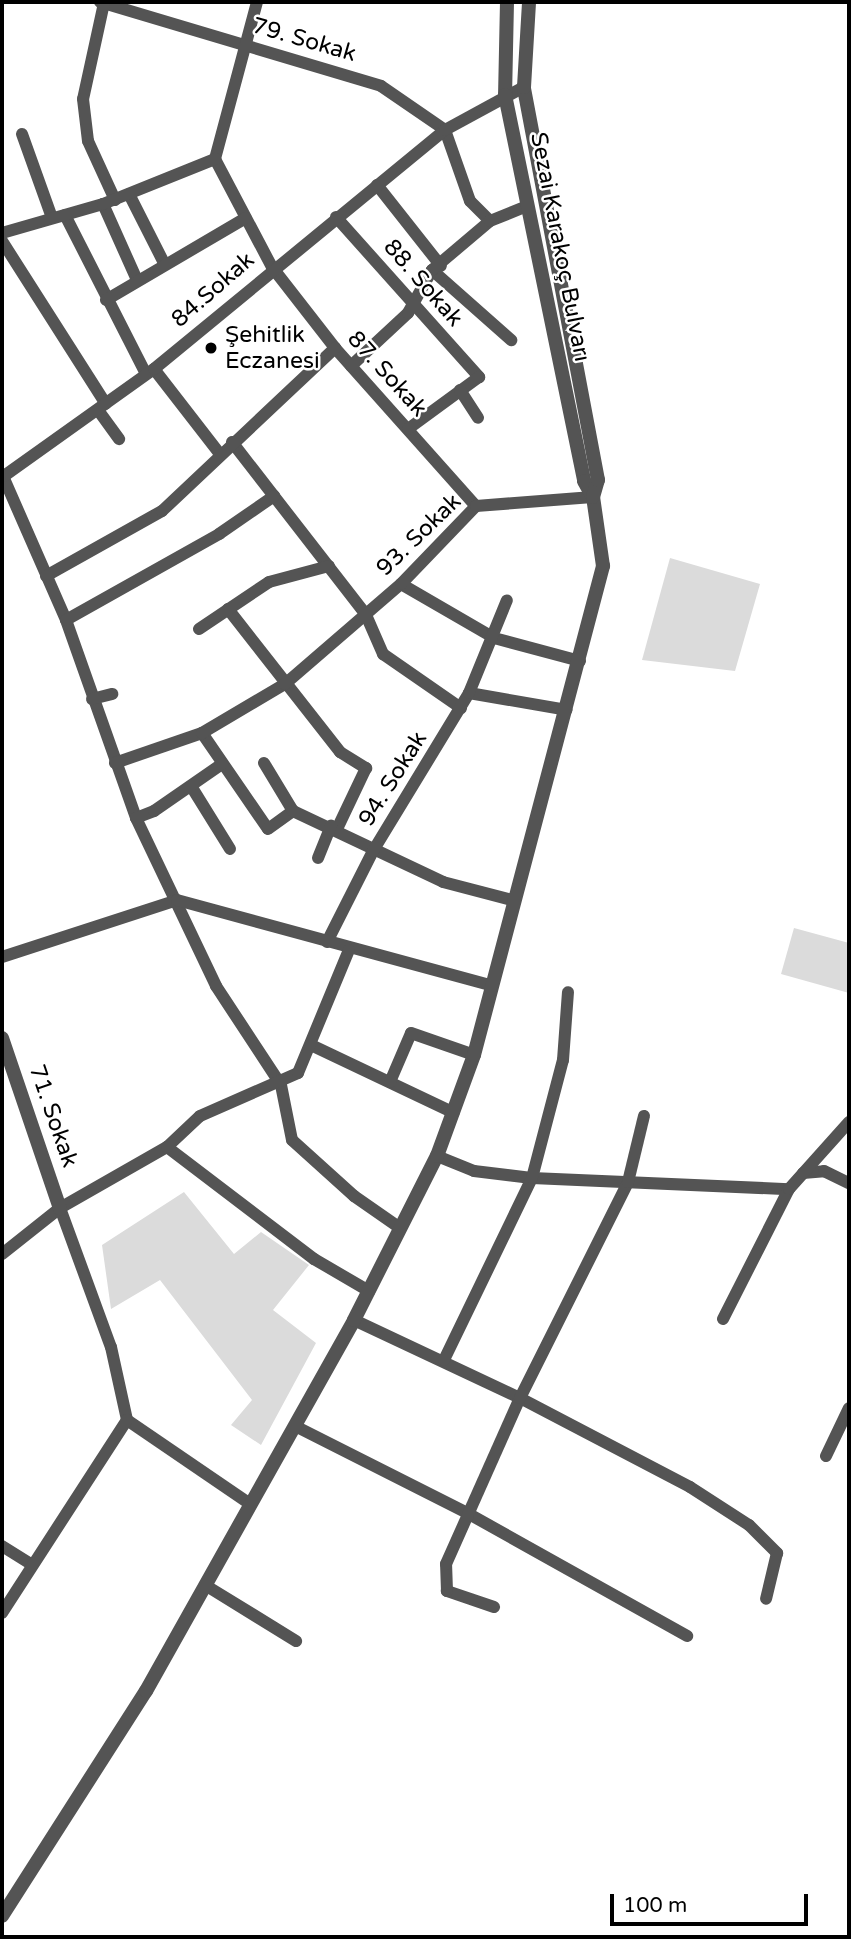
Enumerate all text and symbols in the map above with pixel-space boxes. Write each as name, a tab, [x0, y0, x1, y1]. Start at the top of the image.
street label: 79. Sokak	[249, 12, 359, 68]
street label: Sezai Karakoç Bulvarı	[524, 130, 596, 364]
street label: 88. Sokak	[378, 234, 468, 332]
street label: 84.Sokak	[166, 247, 260, 333]
place label: Şehitlik Eczanesi	[225, 321, 320, 375]
street label: 87. Sokak	[341, 326, 433, 422]
marker: Şehitlik Eczanesi	[203, 340, 219, 356]
street label: 93. Sokak	[371, 488, 467, 582]
street label: 94. Sokak	[353, 726, 433, 832]
street label: 71. Sokak	[23, 1061, 83, 1171]
scale bar	[613, 1880, 811, 1924]
text: 100 m	[623, 1893, 687, 1918]

